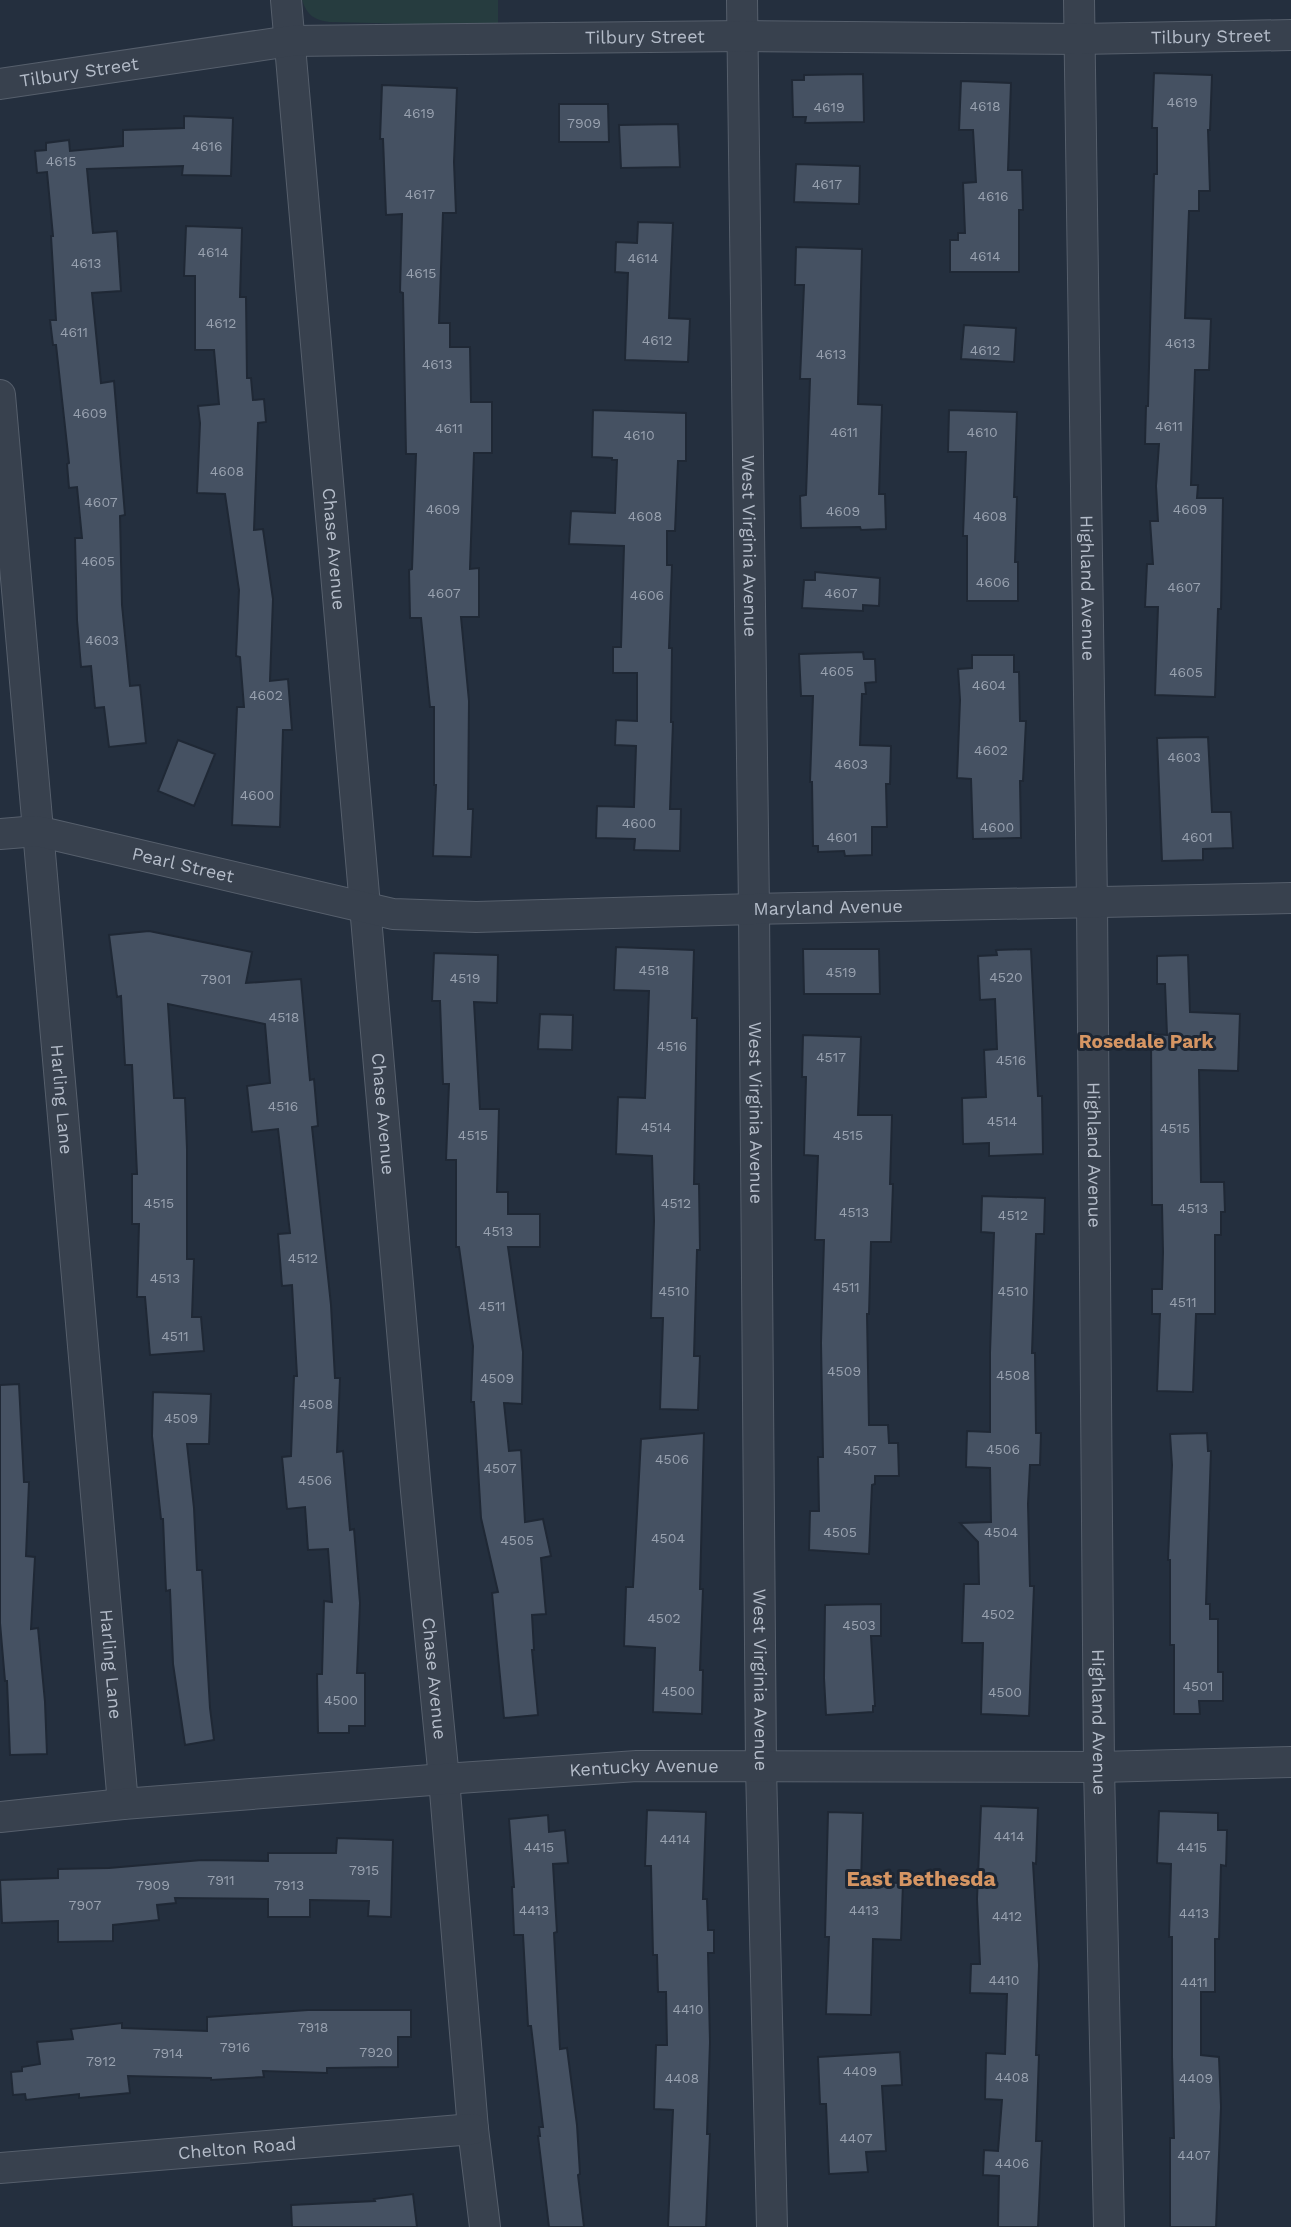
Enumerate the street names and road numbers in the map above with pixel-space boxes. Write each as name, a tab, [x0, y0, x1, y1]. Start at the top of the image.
street label: Tilbury Street	[1151, 24, 1271, 48]
street label: Tilbury Street	[585, 25, 705, 48]
street label: Tilbury Street	[18, 53, 140, 91]
street label: West Virginia Avenue	[738, 455, 761, 637]
street label: Chase Avenue	[319, 487, 350, 611]
street label: Highland Avenue	[1076, 515, 1100, 661]
street label: Pearl Street	[130, 843, 237, 887]
street label: Maryland Avenue	[753, 895, 903, 919]
street label: West Virginia Avenue	[745, 1022, 767, 1204]
street label: Harling Lane	[47, 1043, 77, 1155]
street label: Chase Avenue	[368, 1052, 399, 1176]
street label: Highland Avenue	[1083, 1082, 1106, 1228]
street label: West Virginia Avenue	[750, 1589, 772, 1771]
street label: Harling Lane	[96, 1608, 127, 1720]
street label: Chase Avenue	[418, 1616, 451, 1741]
street label: Highland Avenue	[1088, 1649, 1111, 1795]
street label: Kentucky Avenue	[569, 1755, 719, 1781]
street label: Chelton Road	[177, 2133, 297, 2163]

